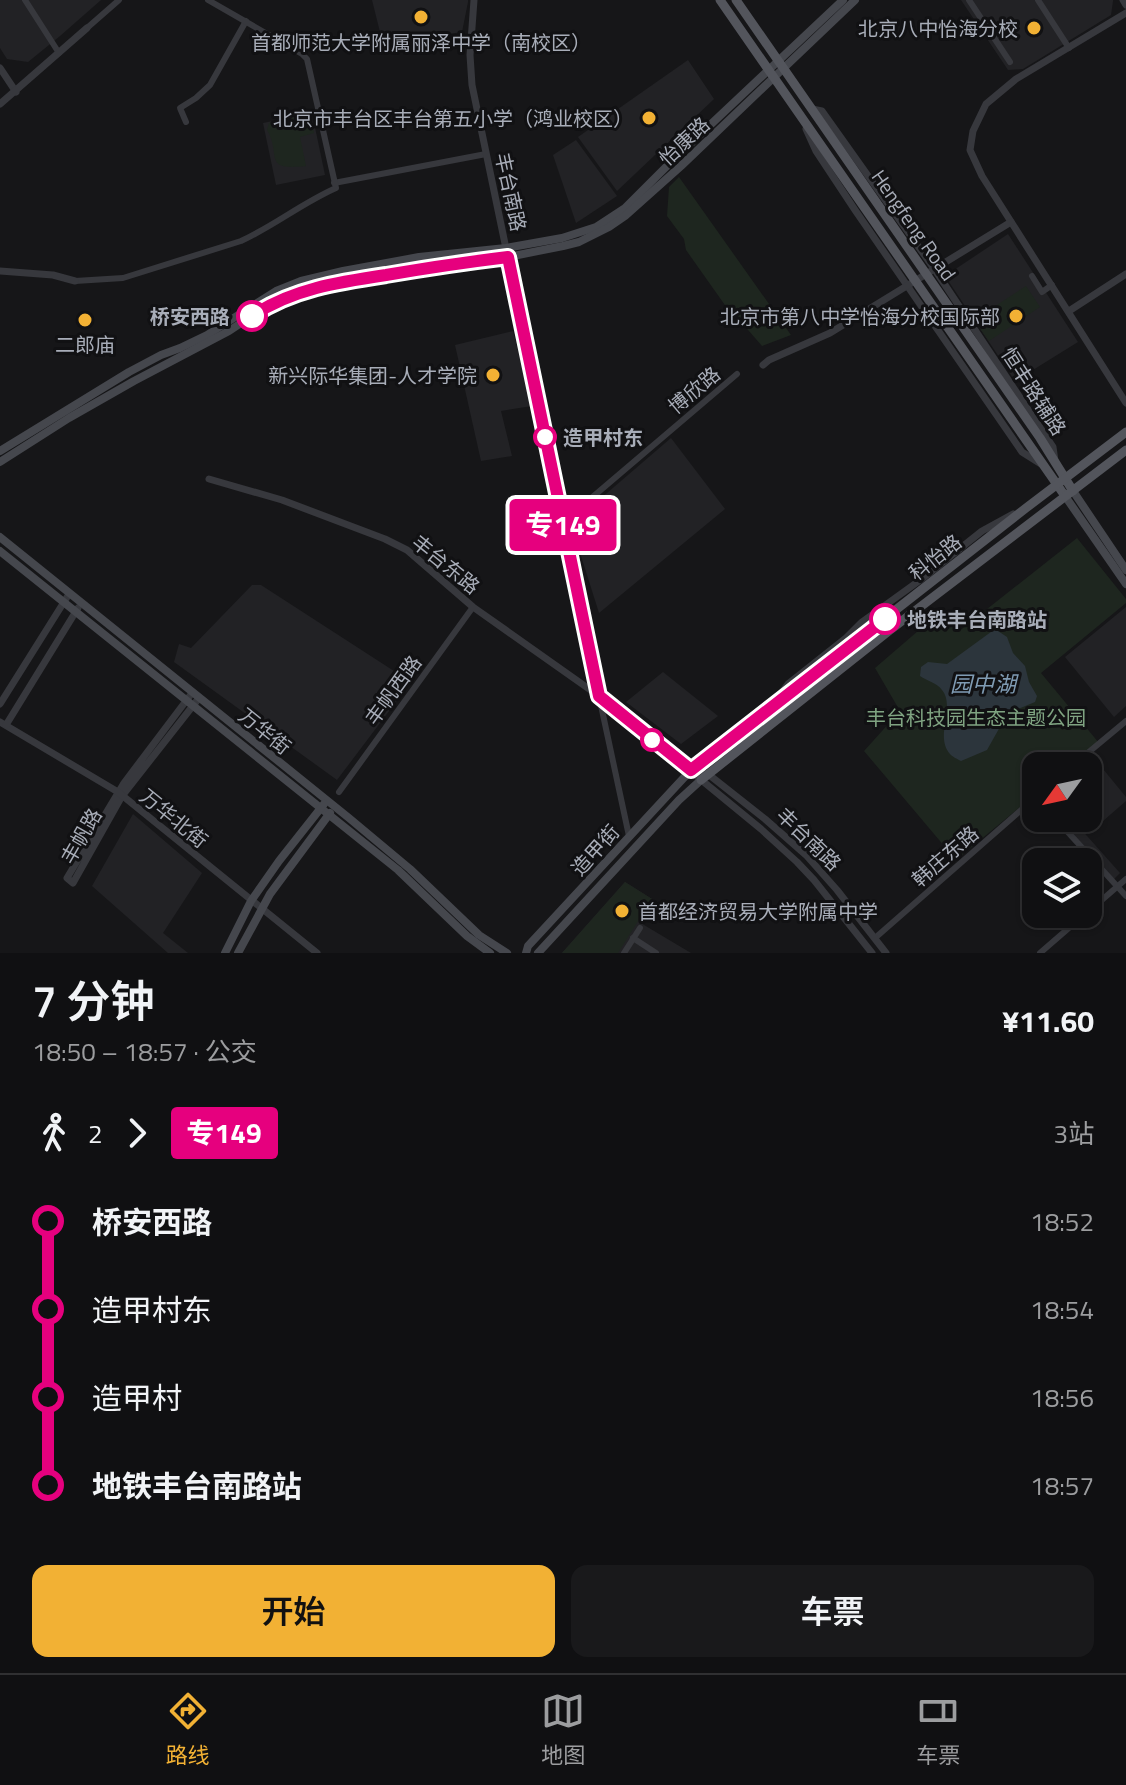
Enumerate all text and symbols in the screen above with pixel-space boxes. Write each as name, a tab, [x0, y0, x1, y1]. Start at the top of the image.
marker: 首都师范大学附属丽泽中学（南校区）	[412, 8, 430, 26]
place label: 北京八中怡海分校	[858, 13, 1018, 44]
marker: 北京八中怡海分校	[1025, 19, 1043, 37]
place label: 首都师范大学附属丽泽中学（南校区）	[251, 27, 591, 58]
place label: 北京市丰台区丰台第五小学（鸿业校区）	[273, 103, 633, 134]
marker: 北京市丰台区丰台第五小学（鸿业校区）	[640, 109, 658, 127]
street label: 怡康路	[651, 109, 717, 173]
street label: 丰台南路	[488, 150, 534, 234]
street label: Hengfeng Road	[864, 163, 964, 287]
place label: 桥安西路	[150, 301, 230, 332]
marker: 桥安西路	[237, 301, 267, 331]
place label: 北京市第八中学怡海分校国际部	[720, 301, 1000, 332]
marker: 北京市第八中学怡海分校国际部	[1007, 307, 1025, 325]
marker: 二郎庙	[76, 311, 94, 329]
place label: 二郎庙	[55, 329, 115, 360]
street label: 恒丰路辅路	[994, 341, 1074, 441]
street label: 博欣路	[661, 359, 727, 421]
place label: 新兴际华集团-人才学院	[268, 360, 477, 391]
marker: 新兴际华集团-人才学院	[484, 366, 502, 384]
place label: 造甲村东	[563, 422, 643, 453]
marker: 造甲村东	[534, 426, 556, 448]
line badge: 专149	[507, 499, 619, 551]
text: 专149	[525, 503, 601, 546]
street label: 科怡路	[902, 526, 968, 588]
street label: 丰台东路	[405, 527, 487, 601]
marker: 地铁丰台南路站	[870, 604, 900, 634]
place label: 地铁丰台南路站	[907, 604, 1047, 635]
street label: 丰帆西路	[357, 649, 429, 731]
water label: 园中湖	[950, 667, 1019, 701]
street label: 万华街	[232, 700, 298, 762]
park label: 丰台科技园生态主题公园	[866, 702, 1086, 733]
unlabelled marker	[641, 729, 663, 751]
north arrow	[1022, 752, 1102, 832]
map controls	[1022, 752, 1102, 928]
street label: 万华北街	[133, 781, 215, 855]
street label: 丰台南路	[769, 800, 849, 878]
street label: 丰帆路	[53, 802, 109, 870]
street label: 造甲街	[563, 817, 627, 883]
street label: 韩庄东路	[905, 818, 985, 894]
button: layers	[1022, 848, 1102, 928]
place label: 首都经济贸易大学附属中学	[638, 896, 878, 927]
marker: 首都经济贸易大学附属中学	[613, 902, 631, 920]
text: 7 分钟	[32, 967, 154, 1034]
text: ¥11.60	[1002, 998, 1094, 1044]
text: 18:50 – 18:57 · 公交	[32, 1032, 257, 1071]
icon: walk	[32, 1111, 76, 1155]
icon: forward	[115, 1111, 159, 1155]
text: 专149	[187, 1111, 262, 1154]
text: 2	[88, 1114, 103, 1153]
text: 3站	[1053, 1114, 1094, 1153]
text: 桥安西路	[92, 1199, 212, 1245]
text: 18:52	[1030, 1202, 1094, 1241]
text: 造甲村东	[92, 1287, 212, 1333]
text: 18:54	[1030, 1290, 1094, 1329]
text: 造甲村	[92, 1375, 182, 1421]
text: 18:56	[1030, 1378, 1094, 1417]
text: 地铁丰台南路站	[92, 1463, 302, 1509]
text: 18:57	[1030, 1466, 1094, 1505]
button: 开始	[32, 1565, 555, 1657]
button: 车票	[571, 1565, 1094, 1657]
tab: 路线	[166, 1689, 210, 1772]
tab: 地图	[541, 1689, 585, 1772]
tab: 车票	[916, 1689, 960, 1772]

